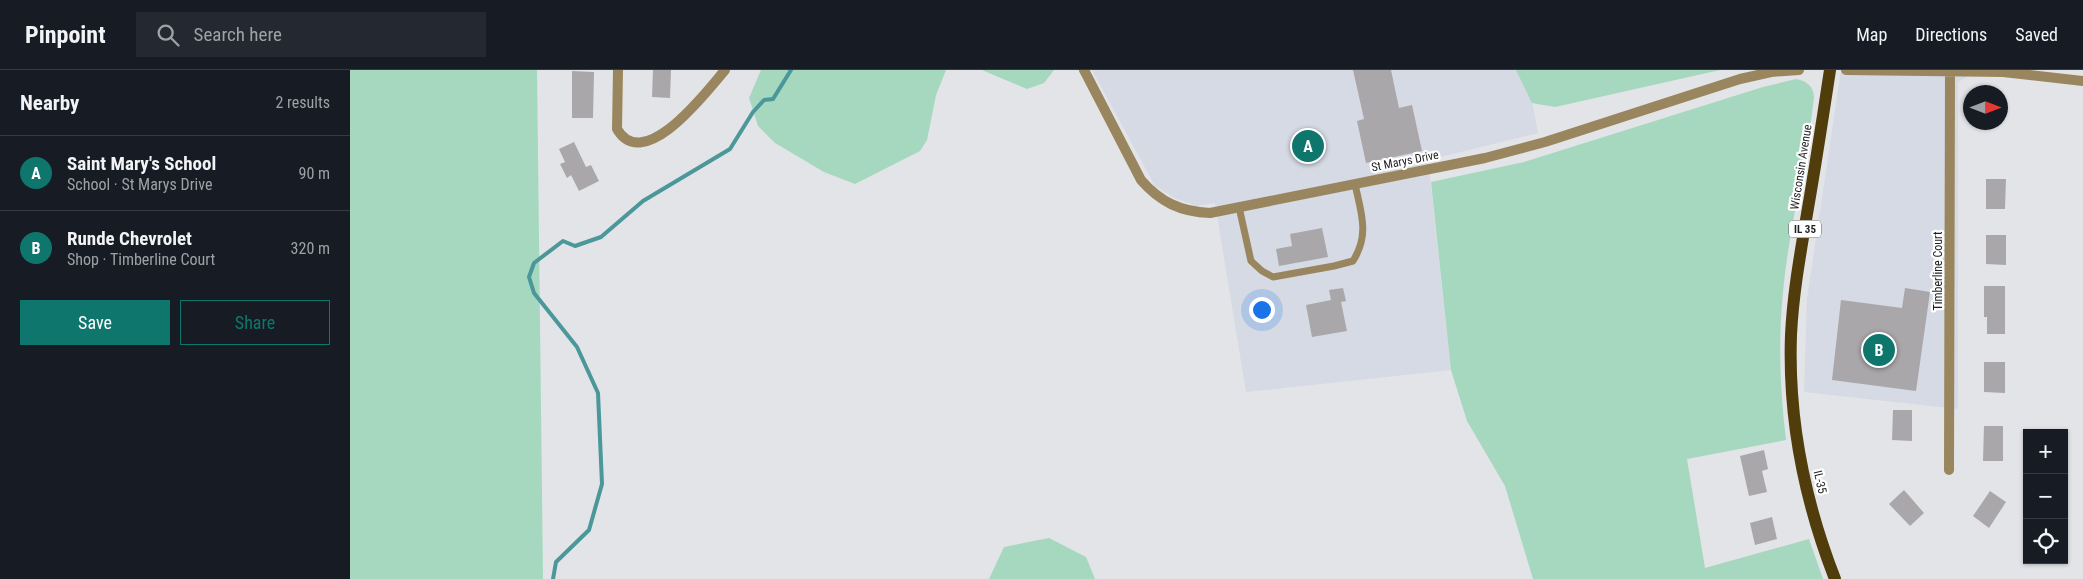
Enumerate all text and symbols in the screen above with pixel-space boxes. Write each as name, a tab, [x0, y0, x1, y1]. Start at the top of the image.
search box	[136, 12, 486, 57]
text: Pinpoint	[25, 21, 106, 49]
icon: search	[154, 21, 182, 49]
text: Search here	[194, 23, 282, 46]
text: Map	[1856, 24, 1887, 45]
text: Directions	[1915, 24, 1987, 45]
text: Saved	[2015, 24, 2058, 45]
north arrow	[1963, 85, 2008, 130]
text: Nearby	[20, 91, 79, 115]
text: 2 results	[275, 93, 330, 112]
street label: Wisconsin Avenue	[1787, 123, 1815, 211]
pin: A	[1292, 127, 1324, 165]
street label: St Marys Drive	[1370, 148, 1440, 174]
text: Saint Mary's School	[67, 152, 216, 175]
text: A	[31, 164, 41, 183]
text: 90 m	[298, 164, 330, 183]
text: School · St Marys Drive	[67, 175, 212, 194]
road number: IL 35	[1789, 220, 1821, 238]
text: Runde Chevrolet	[67, 227, 192, 250]
street label: Timberline Court	[1931, 231, 1945, 311]
text: B	[32, 239, 40, 258]
text: 320 m	[291, 239, 330, 258]
text: Shop · Timberline Court	[67, 250, 215, 269]
your location	[1249, 297, 1275, 323]
button: Save	[20, 300, 170, 345]
button: Share	[180, 300, 330, 345]
pin: B	[1863, 331, 1895, 369]
map controls	[2023, 429, 2068, 564]
button: +	[2023, 429, 2068, 474]
street label: IL-35	[1811, 469, 1829, 495]
button: −	[2023, 474, 2068, 519]
button: locate	[2023, 519, 2068, 564]

